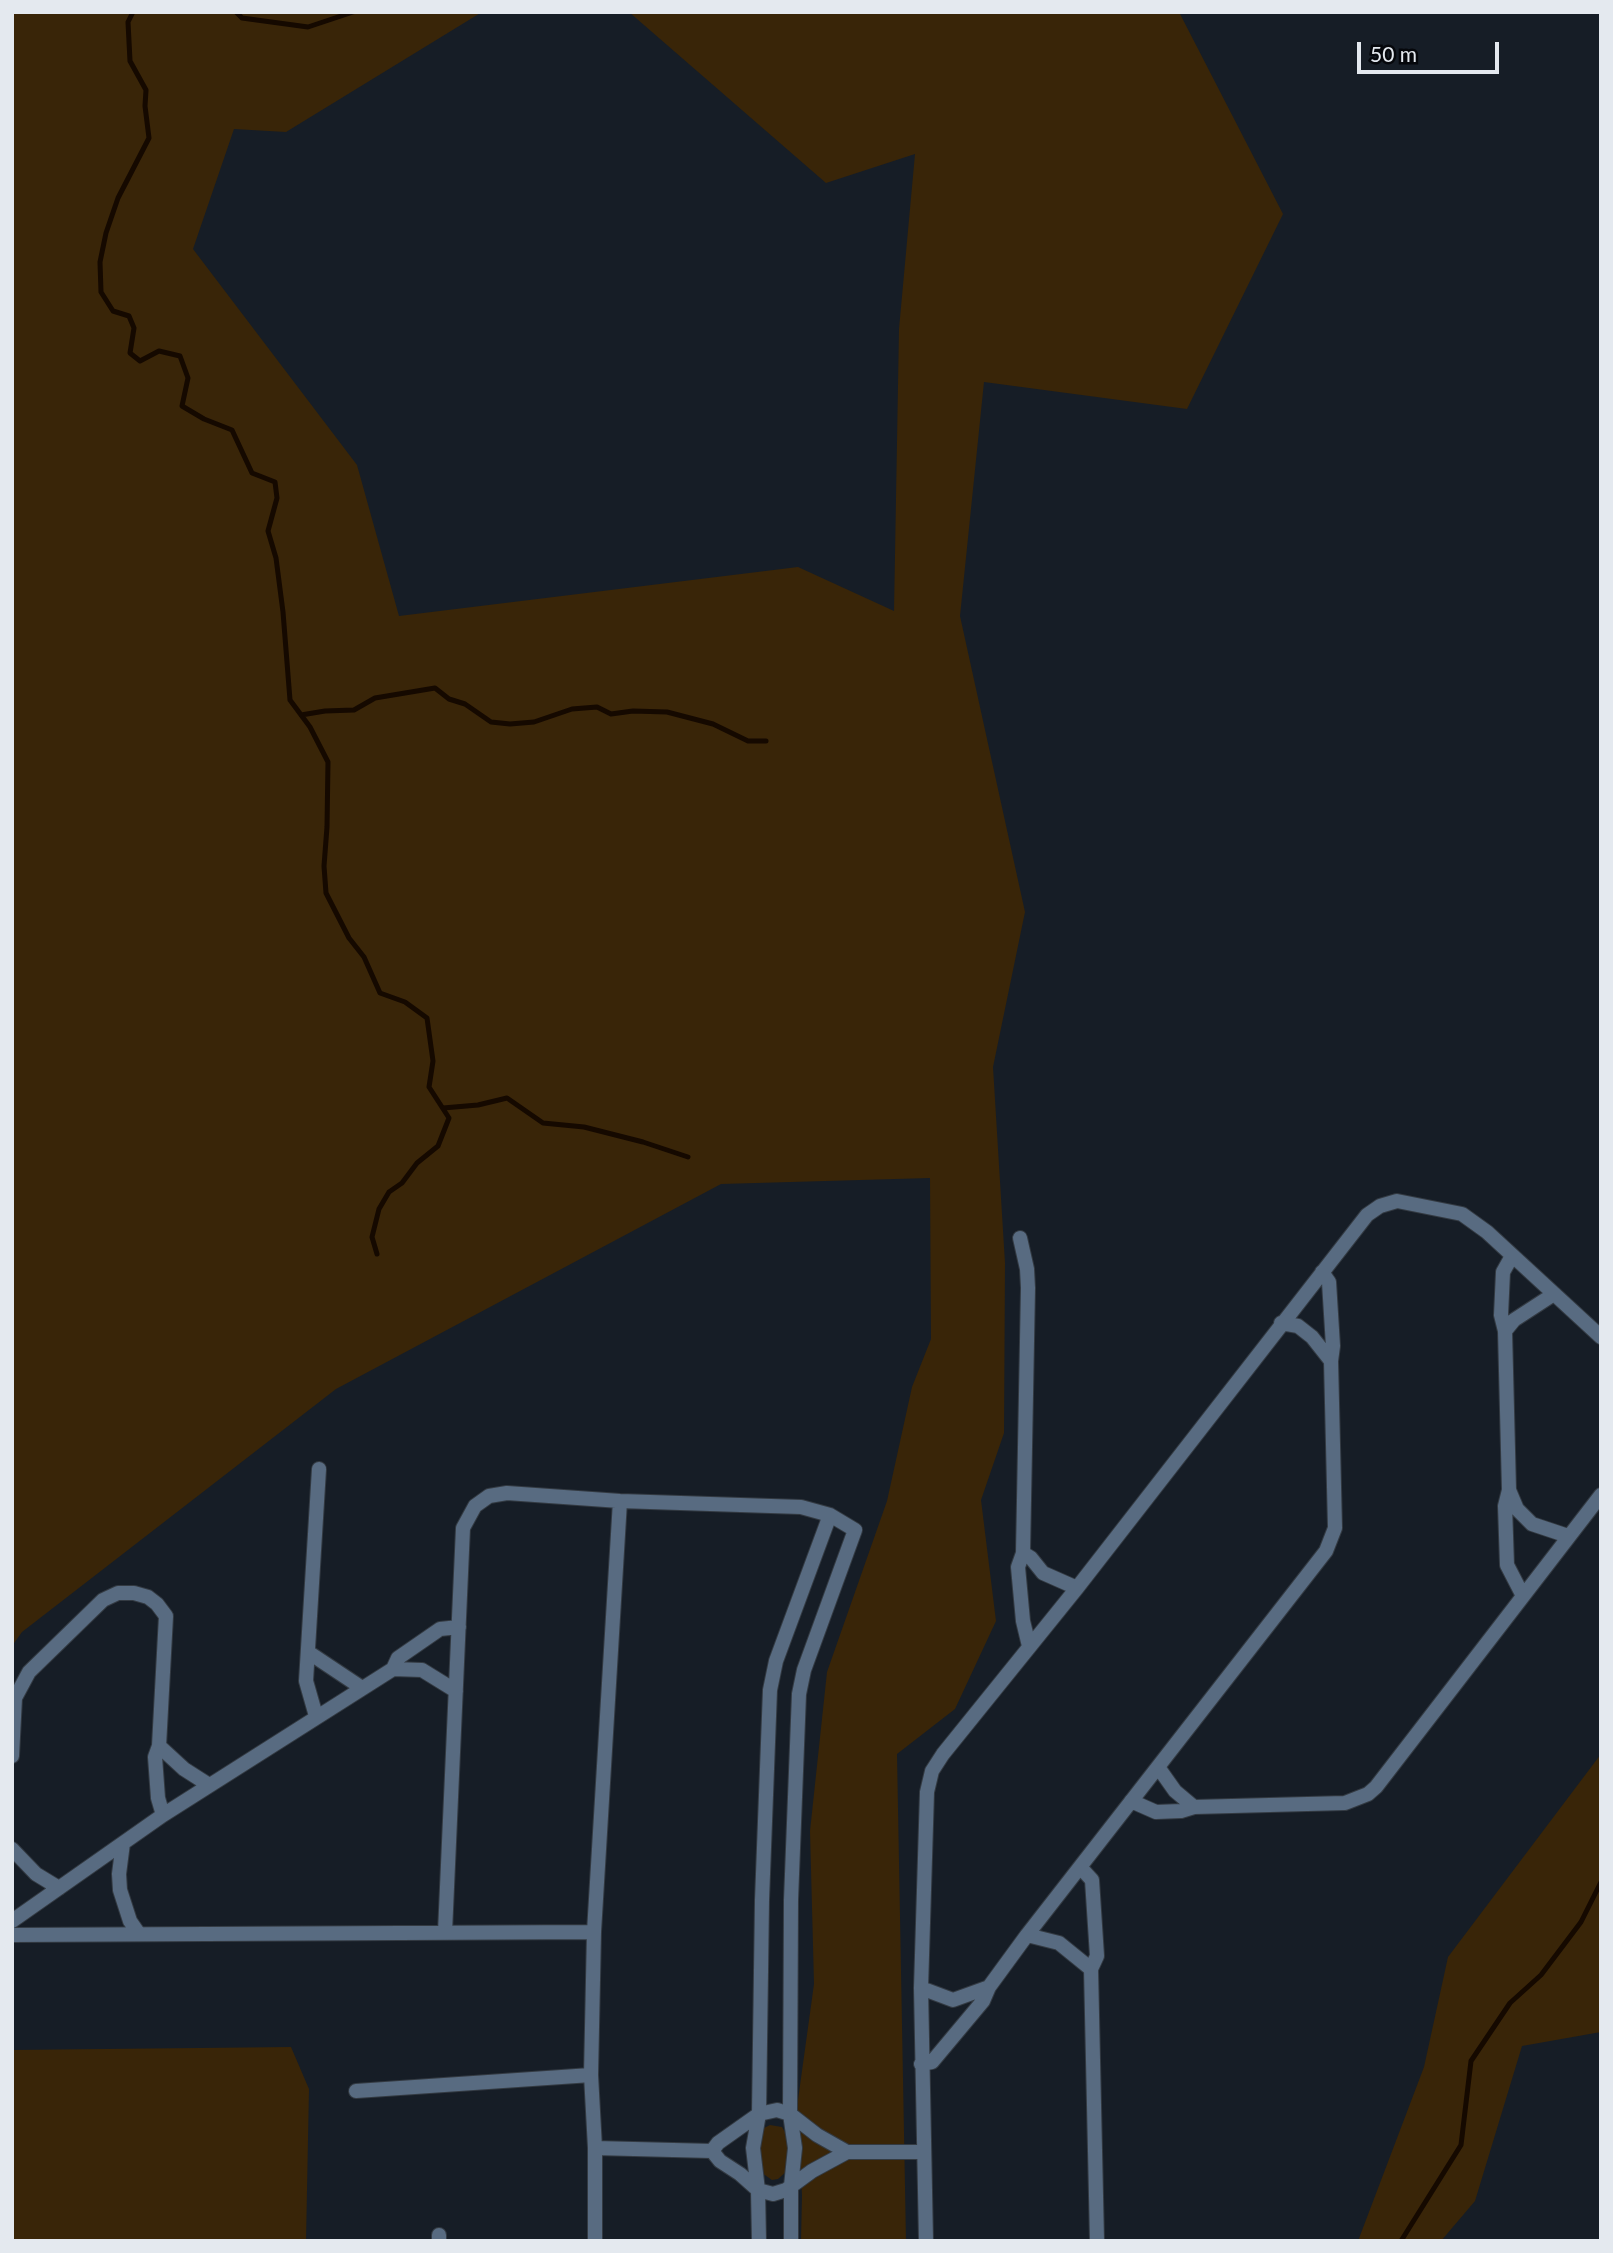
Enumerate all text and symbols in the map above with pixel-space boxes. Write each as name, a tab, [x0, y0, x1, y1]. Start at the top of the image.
scale bar	[1361, 28, 1503, 72]
text: 50 m	[1370, 41, 1417, 66]

